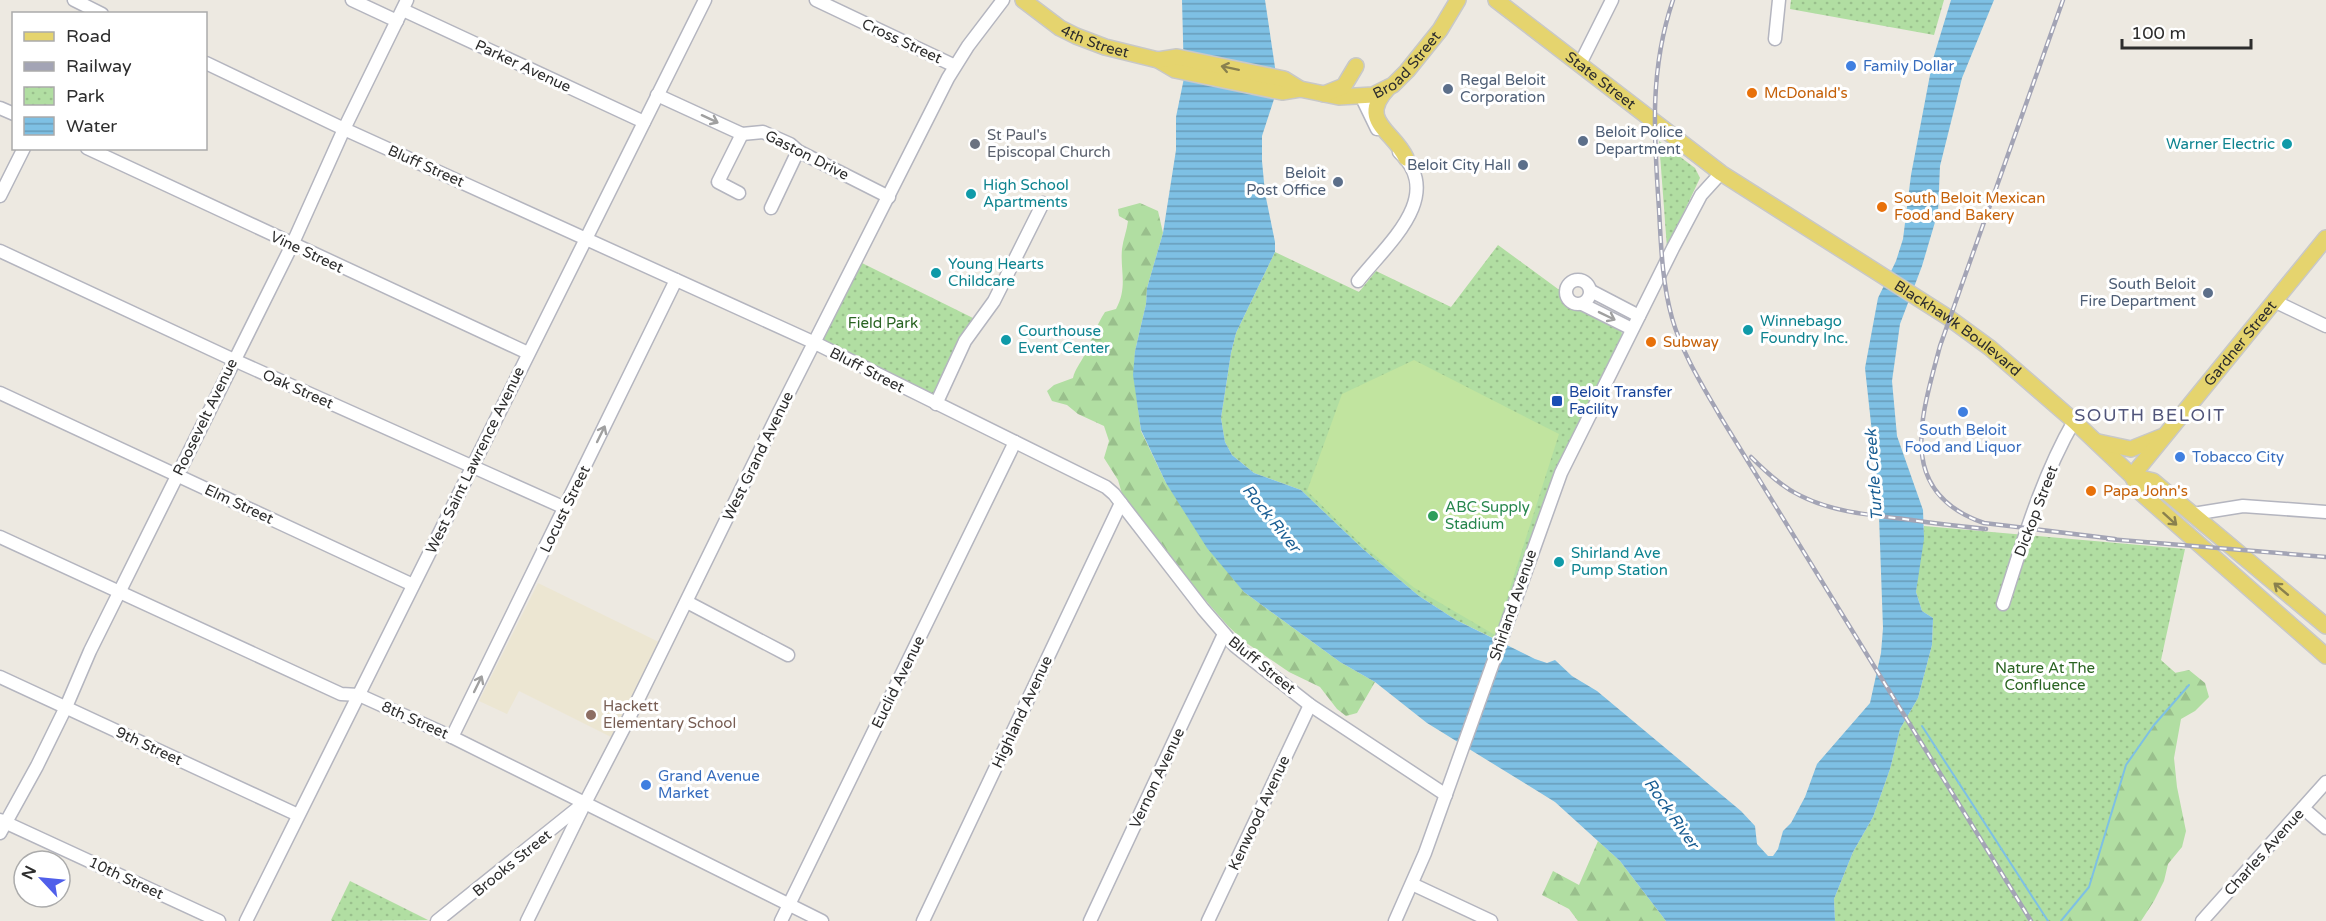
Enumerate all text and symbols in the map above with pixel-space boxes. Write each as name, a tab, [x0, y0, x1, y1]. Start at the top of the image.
legend	[12, 12, 207, 150]
scale bar	[2122, 12, 2251, 50]
street label: Cross Street	[859, 15, 945, 67]
street label: 4th Street	[1058, 21, 1131, 62]
text: 100 m	[2131, 22, 2186, 44]
text: Road	[66, 25, 111, 47]
street label: Broad Street	[1370, 27, 1445, 103]
street label: Parker Avenue	[472, 36, 574, 96]
street label: State Street	[1562, 48, 1640, 113]
text: Railway	[66, 55, 132, 77]
place label: Family Dollar	[1863, 57, 1955, 75]
marker: Family Dollar	[1844, 59, 1858, 73]
one-way arrow	[1221, 62, 1241, 73]
place label: Regal Beloit Corporation	[1460, 71, 1546, 106]
marker: Regal Beloit Corporation	[1441, 82, 1455, 96]
place label: McDonald's	[1764, 84, 1848, 102]
text: Park	[66, 85, 105, 107]
marker: McDonald's	[1745, 86, 1759, 100]
one-way arrow	[701, 114, 719, 126]
text: Water	[66, 115, 117, 137]
place label: Beloit Police Department	[1595, 123, 1683, 158]
street label: Gaston Drive	[762, 126, 852, 184]
place label: St Paul's Episcopal Church	[987, 126, 1111, 161]
marker: Beloit Police Department	[1576, 134, 1590, 148]
place label: Warner Electric	[2166, 135, 2275, 153]
marker: St Paul's Episcopal Church	[968, 137, 982, 151]
marker: Warner Electric	[2280, 137, 2294, 151]
street label: Bluff Street	[385, 141, 467, 191]
place label: Beloit City Hall	[1407, 156, 1511, 174]
marker: Beloit City Hall	[1516, 158, 1530, 172]
place label: Beloit Post Office	[1246, 164, 1326, 199]
marker: Beloit Post Office	[1331, 175, 1345, 189]
place label: High School Apartments	[983, 176, 1069, 211]
marker: High School Apartments	[964, 187, 978, 201]
place label: South Beloit Mexican Food and Bakery	[1894, 189, 2045, 224]
marker: South Beloit Mexican Food and Bakery	[1875, 200, 1889, 214]
street label: Vine Street	[268, 227, 347, 277]
place label: Young Hearts Childcare	[948, 255, 1044, 290]
marker: Young Hearts Childcare	[929, 266, 943, 280]
place label: South Beloit Fire Department	[2080, 275, 2196, 310]
street label: Blackhawk Boulevard	[1891, 277, 2025, 380]
marker: South Beloit Fire Department	[2201, 286, 2215, 300]
street label: Gardner Street	[2200, 297, 2280, 390]
one-way arrow	[1598, 310, 1616, 322]
place label: Winnebago Foundry Inc.	[1760, 312, 1848, 347]
park label: Field Park	[848, 314, 918, 332]
place label: Courthouse Event Center	[1018, 322, 1110, 357]
marker: Winnebago Foundry Inc.	[1741, 323, 1755, 337]
marker: Courthouse Event Center	[999, 333, 1013, 347]
place label: Subway	[1663, 333, 1719, 351]
marker: Subway	[1644, 335, 1658, 349]
street label: Bluff Street	[827, 343, 908, 397]
street label: Roosevelt Avenue	[169, 356, 241, 478]
street label: West Saint Lawrence Avenue	[422, 364, 528, 556]
street label: Oak Street	[260, 365, 336, 413]
place label: Beloit Transfer Facility	[1569, 383, 1673, 418]
street label: West Grand Avenue	[719, 388, 797, 524]
marker: Beloit Transfer Facility	[1550, 394, 1564, 408]
district label: SOUTH BELOIT	[2074, 404, 2226, 426]
marker: South Beloit Food and Liquor	[1956, 405, 1970, 419]
place label: South Beloit Food and Liquor	[1905, 421, 2022, 456]
one-way arrow	[596, 425, 607, 443]
water label: Turtle Creek	[1861, 427, 1887, 521]
place label: Tobacco City	[2192, 448, 2284, 466]
marker: Tobacco City	[2173, 450, 2187, 464]
street label: Locust Street	[536, 462, 594, 555]
street label: Dickop Street	[2010, 463, 2062, 559]
street label: Elm Street	[202, 480, 277, 528]
water label: Rock River	[1238, 481, 1306, 558]
place label: Papa John's	[2103, 482, 2188, 500]
marker: Papa John's	[2084, 484, 2098, 498]
place label: ABC Supply Stadium	[1445, 498, 1530, 533]
marker: ABC Supply Stadium	[1426, 509, 1440, 523]
one-way arrow	[2163, 512, 2178, 526]
place label: Shirland Ave Pump Station	[1571, 544, 1668, 579]
street label: Shirland Avenue	[1486, 547, 1540, 663]
marker: Shirland Ave Pump Station	[1552, 555, 1566, 569]
one-way arrow	[2274, 582, 2289, 596]
street label: Bluff Street	[1225, 632, 1300, 698]
street label: Euclid Avenue	[868, 633, 928, 731]
street label: Highland Avenue	[988, 653, 1056, 771]
park label: Nature At The Confluence	[1995, 659, 2095, 694]
one-way arrow	[473, 676, 484, 694]
street label: 8th Street	[379, 697, 451, 743]
place label: Hackett Elementary School	[603, 697, 736, 732]
marker: Hackett Elementary School	[584, 708, 598, 722]
street label: 9th Street	[113, 723, 185, 769]
street label: Vernon Avenue	[1126, 725, 1188, 831]
street label: Kenwood Avenue	[1225, 753, 1293, 873]
place label: Grand Avenue Market	[658, 767, 760, 802]
water label: Rock River	[1640, 774, 1704, 854]
marker: Grand Avenue Market	[639, 778, 653, 792]
street label: Charles Avenue	[2220, 805, 2308, 899]
street label: Brooks Street	[469, 826, 555, 900]
north arrow	[12, 849, 72, 909]
street label: 10th Street	[86, 853, 167, 903]
text: N	[18, 863, 41, 883]

